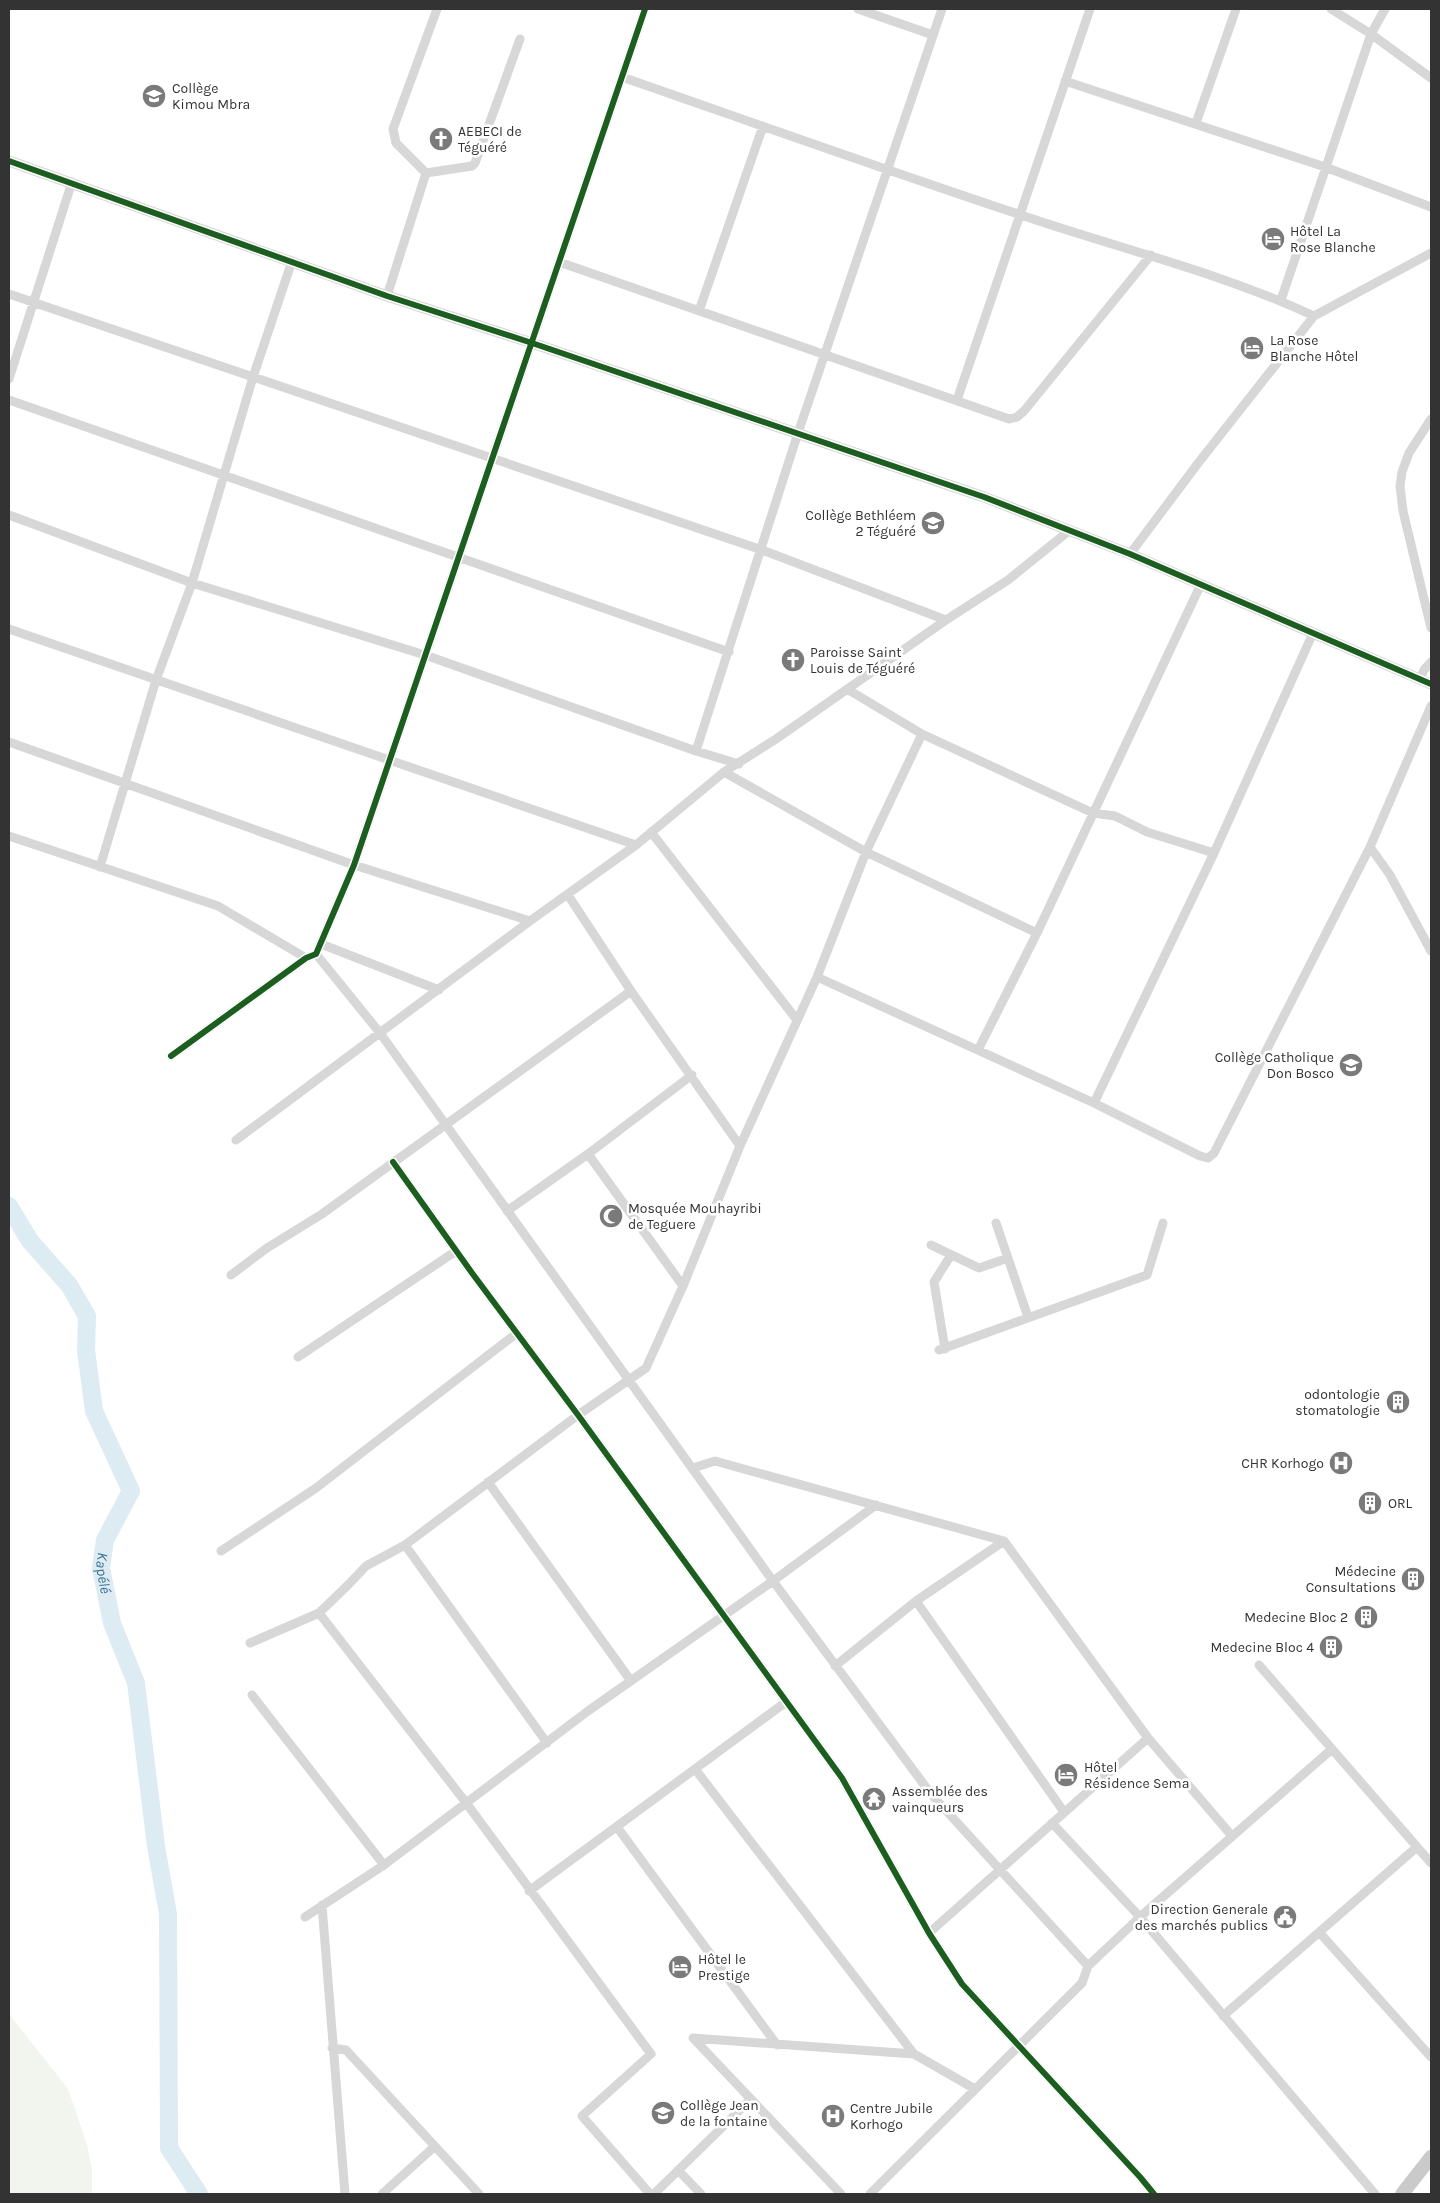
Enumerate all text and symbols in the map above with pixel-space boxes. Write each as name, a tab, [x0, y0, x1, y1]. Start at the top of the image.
place label: Collège Kimou Mbra	[172, 80, 250, 113]
school or university icon: Collège Kimou Mbra	[141, 83, 167, 109]
place label: AEBECI de Téguéré	[458, 123, 522, 156]
church icon: AEBECI de Téguéré	[428, 126, 454, 152]
place label: Hôtel La Rose Blanche	[1290, 223, 1376, 256]
hotel icon: Hôtel La Rose Blanche	[1260, 226, 1286, 252]
place label: La Rose Blanche Hôtel	[1270, 332, 1358, 365]
hotel icon: La Rose Blanche Hôtel	[1239, 335, 1265, 361]
place label: Collège Bethléem 2 Téguéré	[805, 507, 916, 540]
school or university icon: Collège Bethléem 2 Téguéré	[920, 510, 946, 536]
place label: Paroisse Saint Louis de Téguéré	[810, 644, 915, 677]
church icon: Paroisse Saint Louis de Téguéré	[780, 647, 806, 673]
place label: Collège Catholique Don Bosco	[1215, 1049, 1334, 1082]
school or university icon: Collège Catholique Don Bosco	[1338, 1052, 1364, 1078]
place label: Mosquée Mouhayribi de Teguere	[628, 1200, 762, 1233]
mosque icon: Mosquée Mouhayribi de Teguere	[598, 1203, 624, 1229]
place label: odontologie stomatologie	[1295, 1386, 1380, 1419]
building icon: odontologie stomatologie	[1385, 1389, 1411, 1415]
hospital icon: CHR Korhogo	[1328, 1450, 1354, 1476]
place label: CHR Korhogo	[1241, 1455, 1324, 1472]
building icon: ORL	[1357, 1490, 1383, 1516]
place label: ORL	[1388, 1495, 1413, 1512]
water label: Kapélé	[92, 1551, 115, 1595]
place label: Médecine Consultations	[1306, 1563, 1396, 1596]
building icon: Médecine Consultations	[1400, 1566, 1426, 1592]
building icon: Medecine Bloc 2	[1353, 1604, 1379, 1630]
place label: Medecine Bloc 2	[1244, 1609, 1348, 1626]
building icon: Medecine Bloc 4	[1318, 1634, 1344, 1660]
place label: Medecine Bloc 4	[1210, 1639, 1314, 1656]
place label: Hôtel Résidence Sema	[1084, 1759, 1189, 1792]
hotel icon: Hôtel Résidence Sema	[1053, 1762, 1079, 1788]
place label: Assemblée des vainqueurs	[892, 1783, 988, 1816]
temple icon: Assemblée des vainqueurs	[861, 1786, 887, 1812]
place label: Direction Generale des marchés publics	[1135, 1901, 1268, 1934]
public building icon: Direction Generale des marchés publics	[1272, 1904, 1298, 1930]
place label: Hôtel le Prestige	[698, 1951, 750, 1984]
hotel icon: Hôtel le Prestige	[667, 1954, 693, 1980]
place label: Collège Jean de la fontaine	[680, 2097, 767, 2130]
school or university icon: Collège Jean de la fontaine	[650, 2100, 676, 2126]
place label: Centre Jubile Korhogo	[850, 2100, 933, 2133]
hospital icon: Centre Jubile Korhogo	[820, 2103, 846, 2129]

